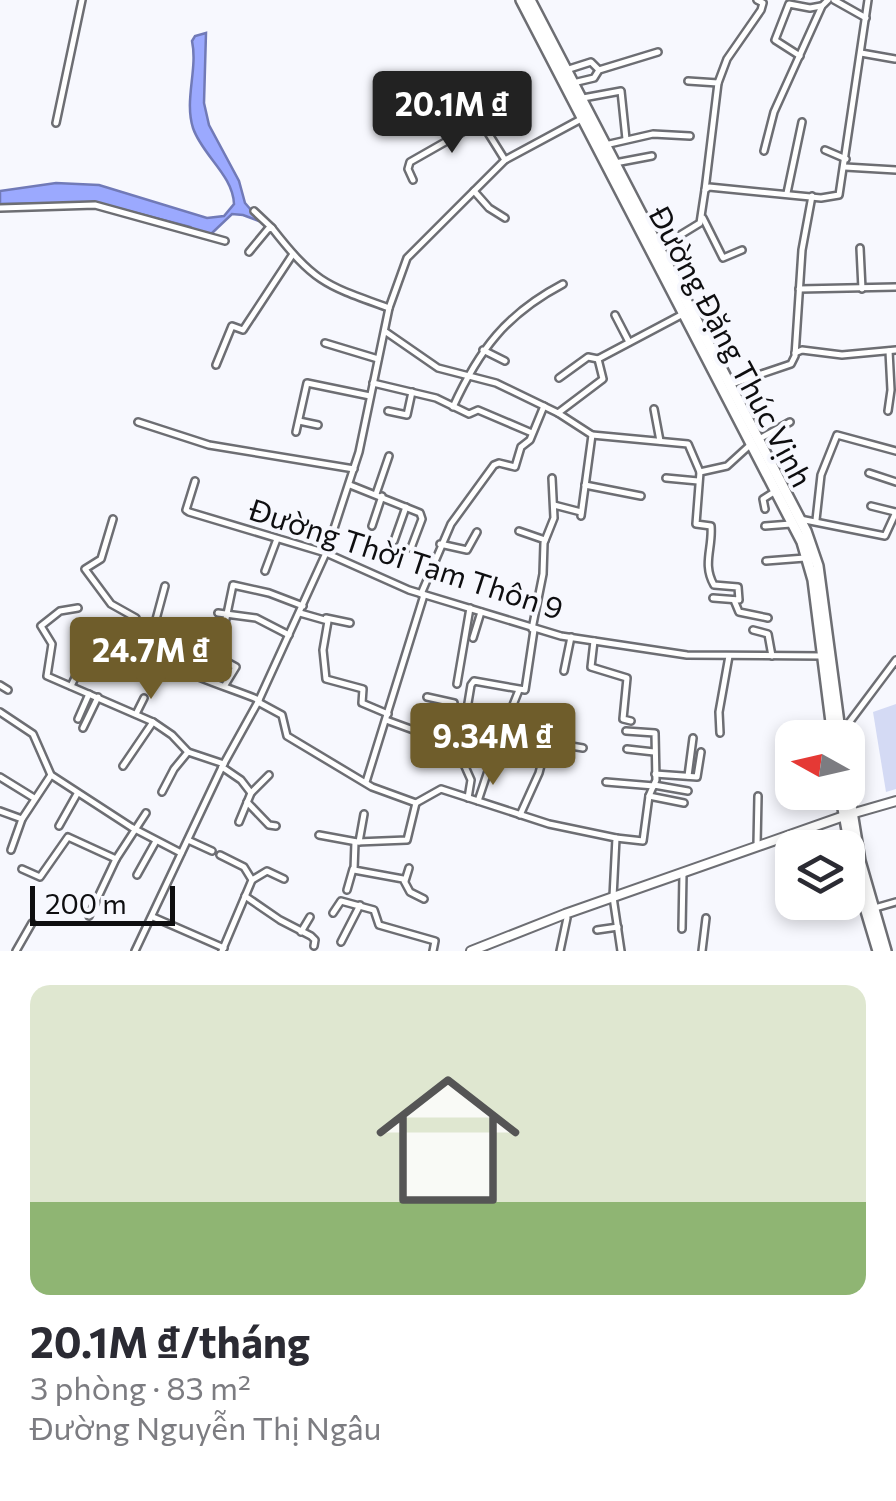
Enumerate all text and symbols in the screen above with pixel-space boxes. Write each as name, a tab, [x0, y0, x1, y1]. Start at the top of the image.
pin: 20.1M ₫	[360, 71, 544, 156]
text: 20.1M ₫	[395, 83, 509, 123]
street label: Đường Đặng Thúc Vịnh	[642, 198, 822, 492]
street label: Đường Thời Tam Thôn 9	[244, 489, 568, 626]
pin: 24.7M ₫	[59, 617, 243, 702]
text: 24.7M ₫	[92, 629, 210, 669]
pin: 9.34M ₫	[401, 703, 585, 788]
text: 9.34M ₫	[432, 715, 554, 755]
north arrow	[775, 720, 865, 810]
map controls	[775, 720, 865, 920]
button: layers	[775, 830, 865, 920]
scale bar	[30, 881, 175, 926]
text: 200 m	[45, 886, 127, 920]
icon: home	[358, 1050, 538, 1230]
text: 20.1M ₫/tháng	[30, 1315, 310, 1367]
text: 3 phòng · 83 m²	[30, 1367, 251, 1407]
text: Đường Nguyễn Thị Ngâu	[30, 1407, 381, 1447]

